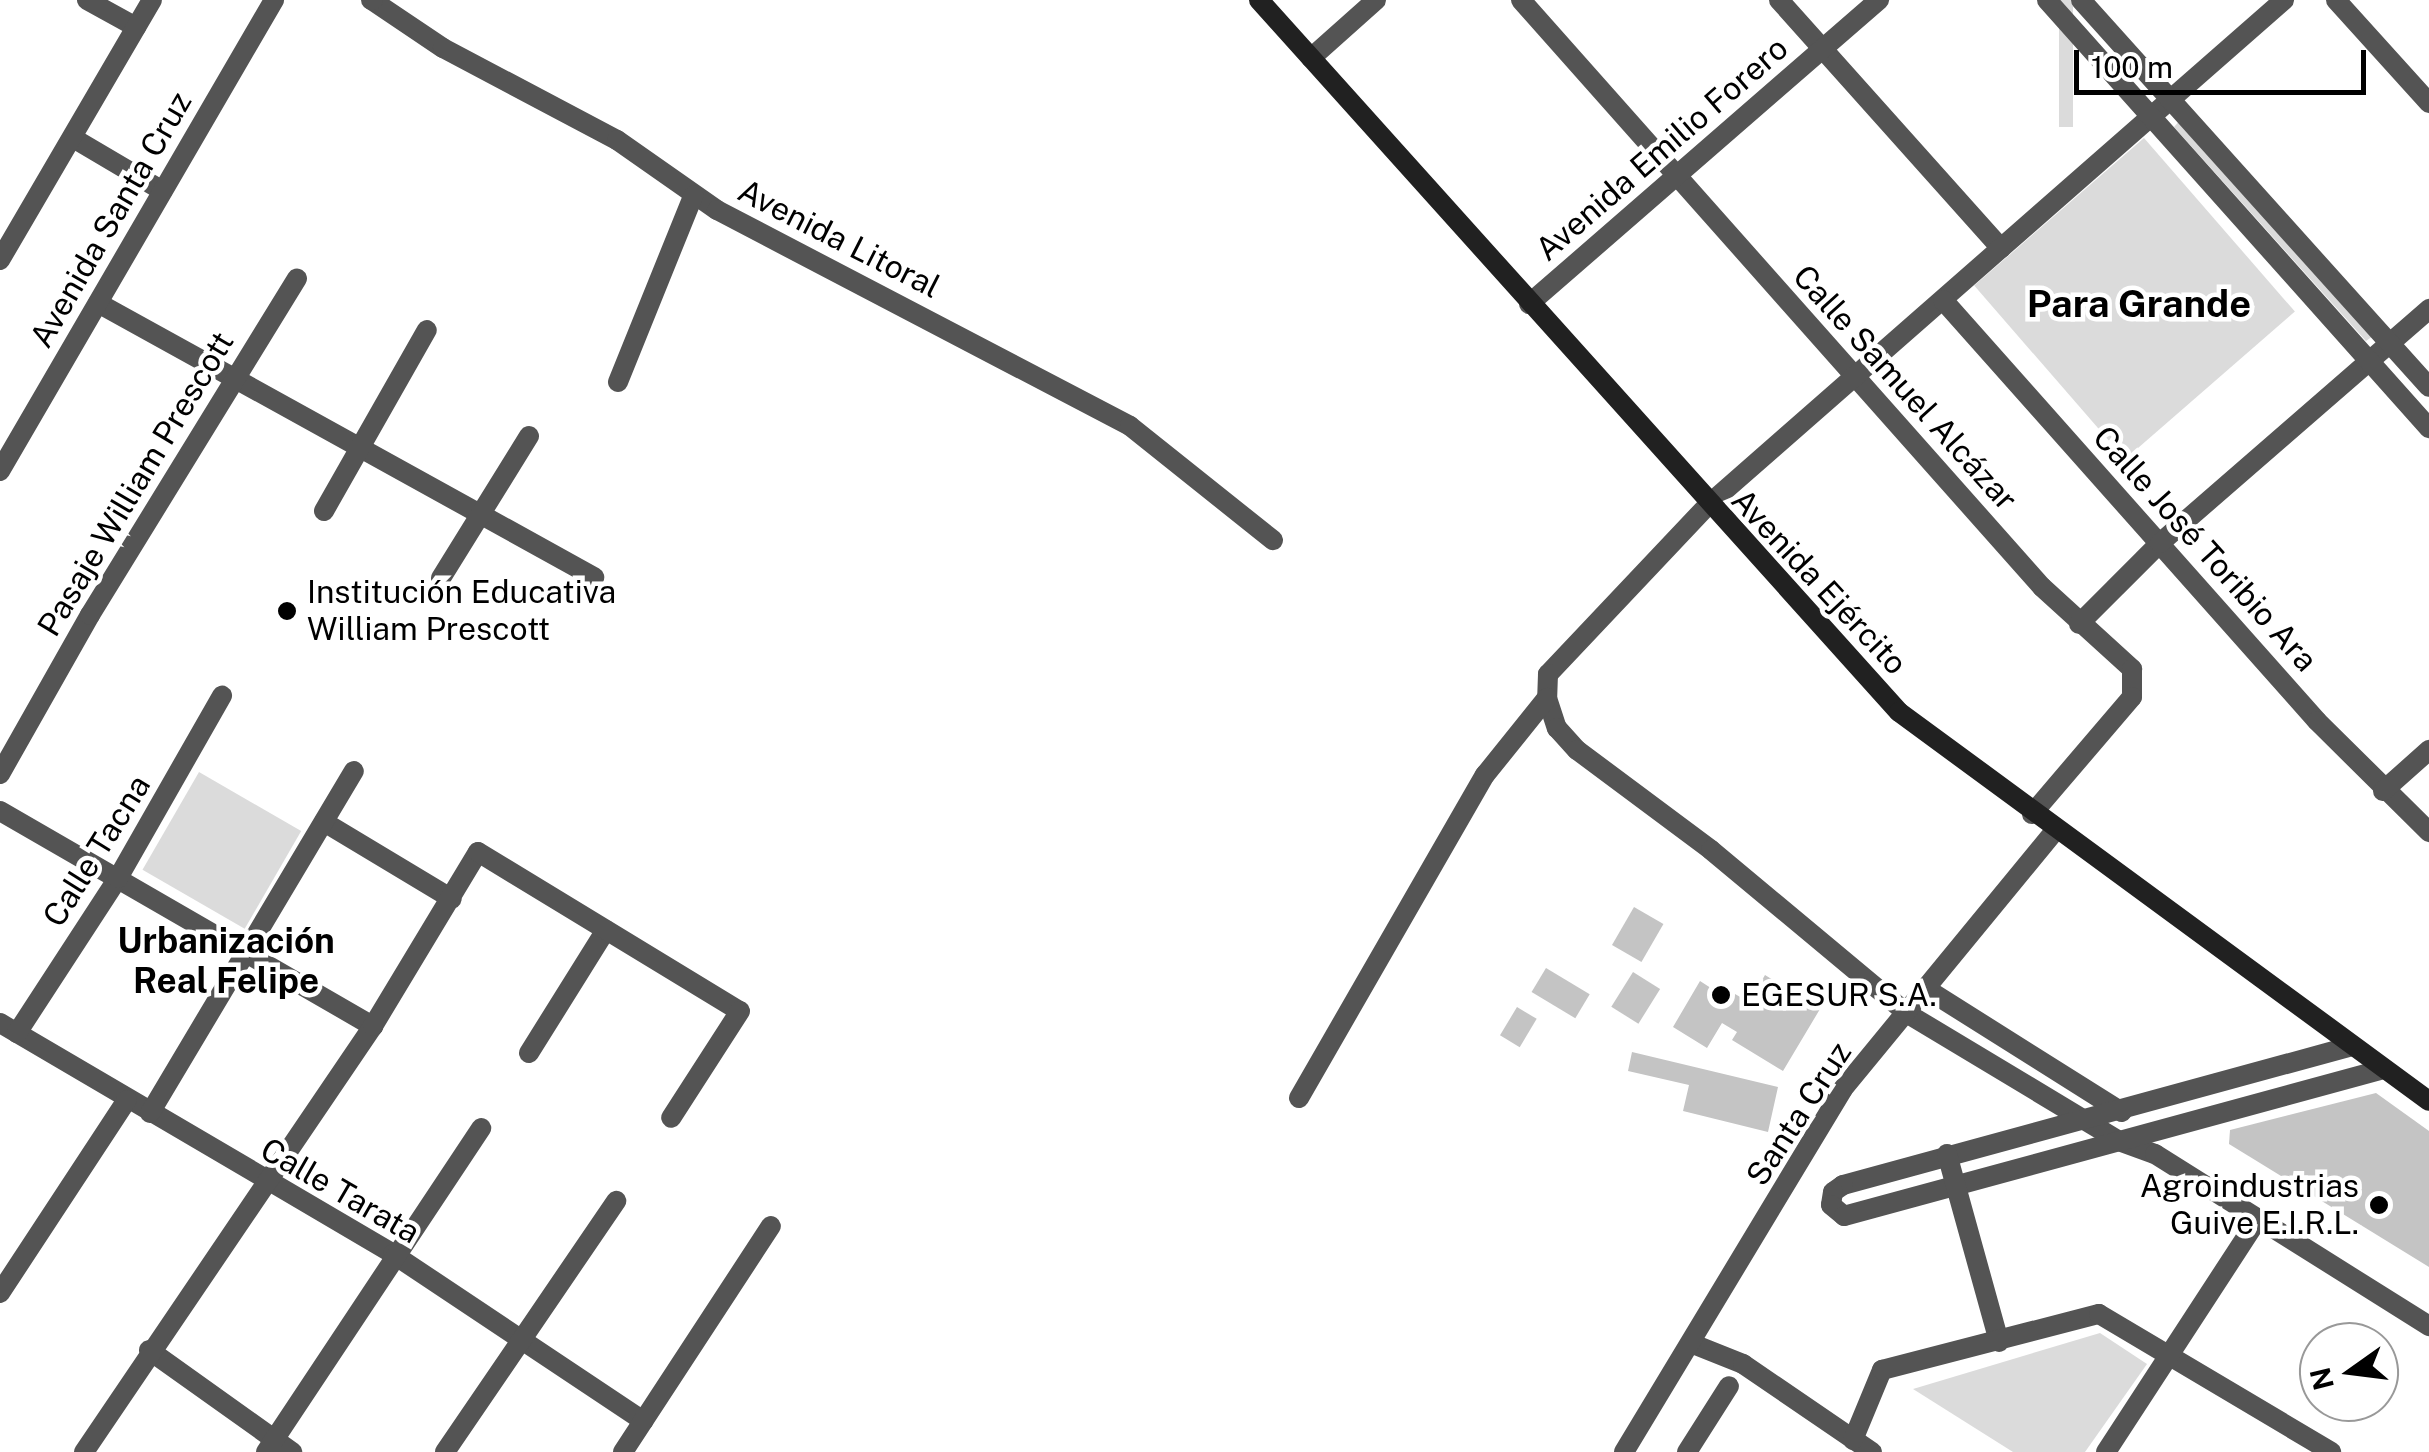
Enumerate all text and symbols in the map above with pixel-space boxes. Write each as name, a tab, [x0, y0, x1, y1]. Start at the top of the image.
street label: Avenida Emilio Forero	[1528, 29, 1796, 269]
scale bar	[2079, 30, 2372, 92]
text: 100 m	[2091, 49, 2173, 85]
street label: Avenida Santa Cruz	[22, 85, 200, 355]
street label: Avenida Litoral	[732, 172, 946, 306]
street label: Calle Samuel Alcázar	[1785, 258, 2025, 518]
district label: Para Grande	[2027, 281, 2251, 327]
street label: Pasaje William Prescott	[30, 324, 242, 644]
street label: Calle José Toribio Ara	[2085, 418, 2325, 680]
street label: Avenida Ejército	[1723, 481, 1915, 683]
place label: Institución Educativa William Prescott	[307, 574, 616, 649]
marker: Institución Educativa William Prescott	[276, 600, 298, 622]
street label: Calle Tacna	[35, 768, 159, 934]
district label: Urbanización Real Felipe	[117, 920, 335, 1002]
place label: EGESUR S.A.	[1741, 976, 1937, 1014]
marker: EGESUR S.A.	[1710, 984, 1732, 1006]
street label: Santa Cruz	[1738, 1035, 1860, 1193]
street label: Calle Tarata	[254, 1130, 426, 1252]
place label: Agroindustrias Guive E.I.R.L.	[2140, 1168, 2359, 1243]
marker: Agroindustrias Guive E.I.R.L.	[2368, 1194, 2390, 1216]
north arrow	[2299, 1322, 2399, 1422]
text: N	[2303, 1364, 2340, 1394]

